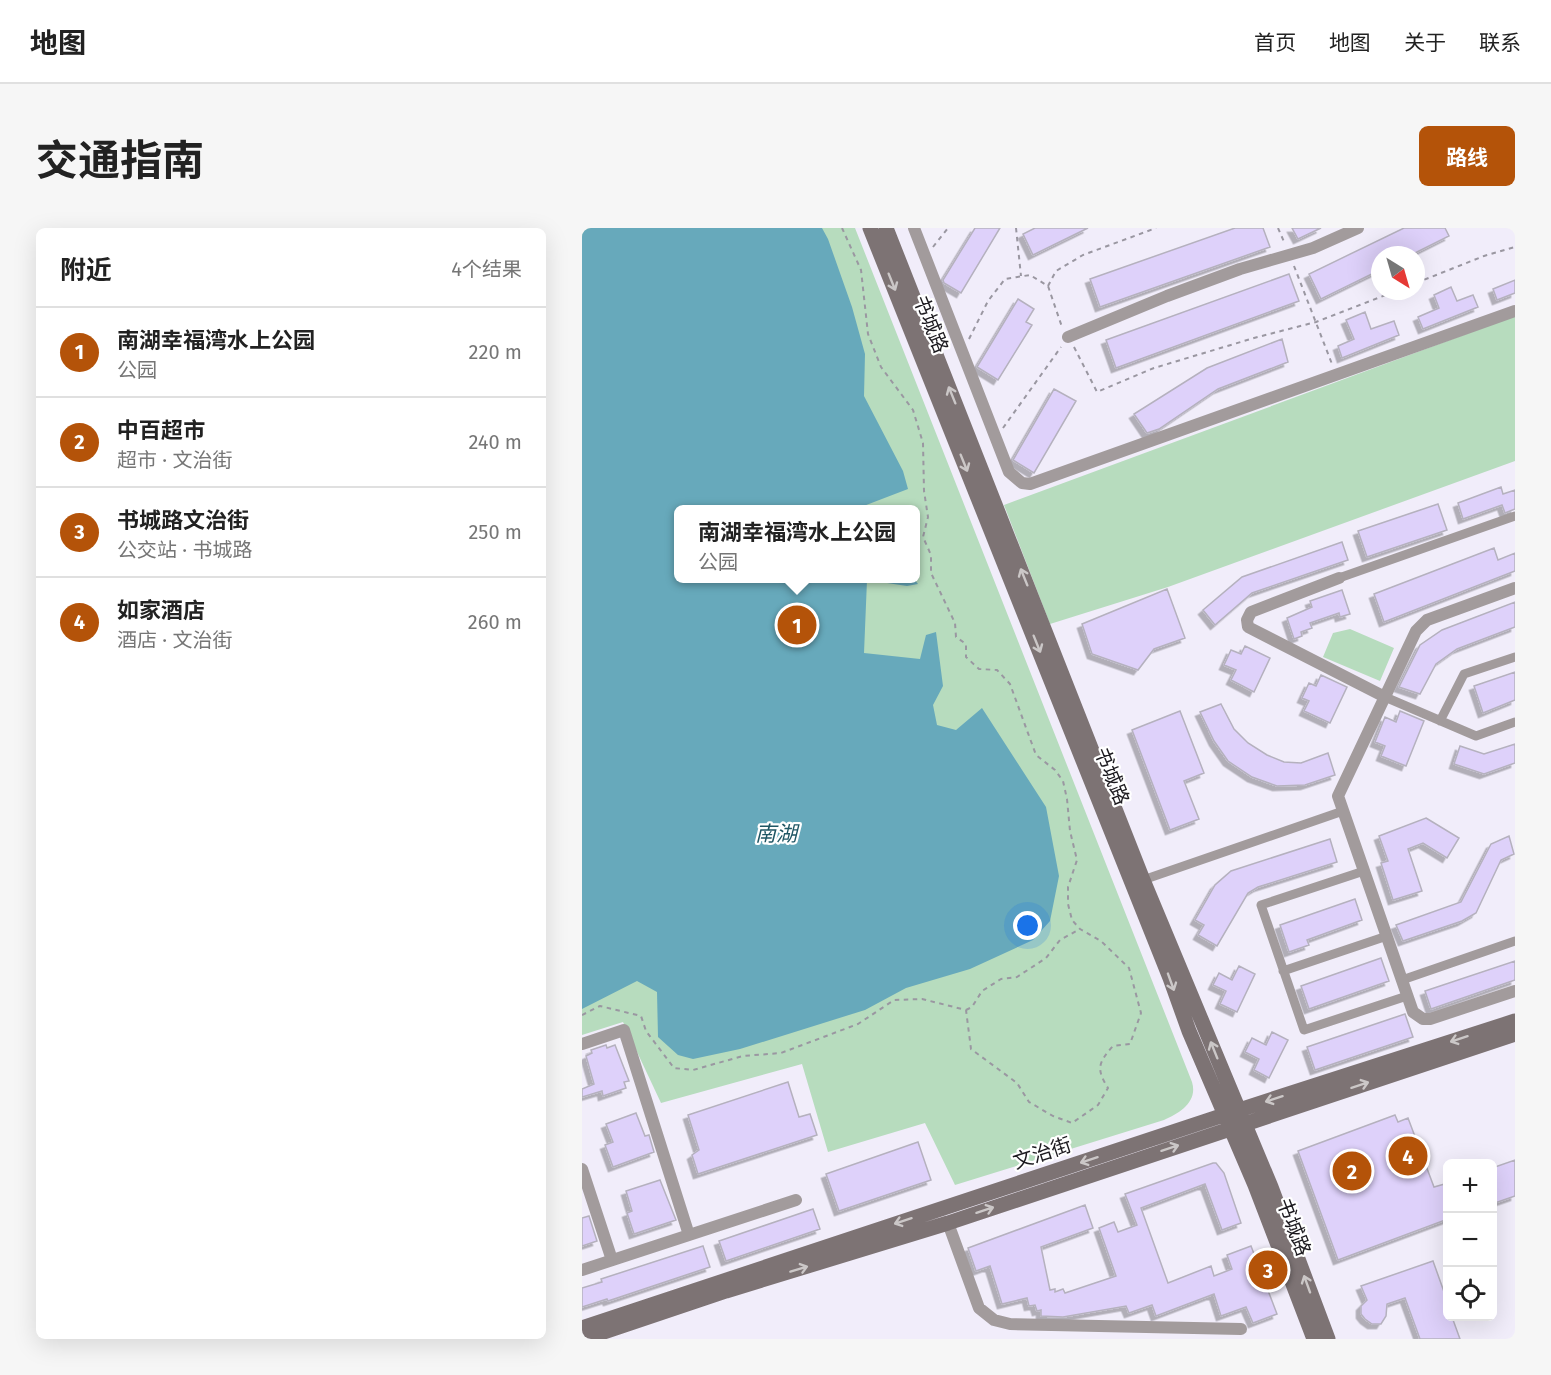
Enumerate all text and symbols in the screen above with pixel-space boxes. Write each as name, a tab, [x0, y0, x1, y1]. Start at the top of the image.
text: 地图	[30, 27, 86, 60]
text: 首页	[1254, 30, 1296, 56]
text: 地图	[1329, 30, 1371, 56]
text: 关于	[1404, 30, 1446, 56]
text: 联系	[1479, 30, 1521, 56]
button: 路线	[1419, 126, 1515, 186]
text: 交通指南	[36, 136, 204, 186]
north arrow	[1371, 246, 1425, 300]
text: 附近	[60, 255, 112, 286]
text: 4个结果	[451, 257, 522, 281]
one-way arrow	[887, 273, 898, 291]
street label: 书城路	[909, 292, 953, 356]
text: 南湖幸福湾水上公园	[117, 327, 315, 354]
text: 1	[75, 340, 84, 364]
text: 220 m	[469, 340, 522, 364]
text: 公园	[117, 358, 157, 382]
one-way arrow	[946, 387, 957, 405]
text: 中百超市	[117, 417, 205, 444]
text: 2	[74, 430, 85, 454]
text: 240 m	[468, 430, 522, 454]
text: 超市 · 文治街	[117, 448, 232, 472]
one-way arrow	[959, 454, 970, 472]
popup	[674, 505, 920, 583]
text: 书城路文治街	[117, 507, 249, 534]
text: 南湖幸福湾水上公园	[698, 519, 896, 546]
text: 3	[74, 520, 85, 544]
text: 250 m	[468, 520, 522, 544]
text: 公交站 · 书城路	[117, 538, 252, 562]
text: 公园	[698, 550, 738, 574]
one-way arrow	[1017, 568, 1028, 587]
text: 如家酒店	[117, 597, 205, 624]
pin: 1	[778, 602, 816, 648]
text: 4	[74, 610, 85, 634]
text: 260 m	[468, 610, 522, 634]
text: 酒店 · 文治街	[117, 628, 232, 652]
one-way arrow	[1032, 635, 1043, 653]
street label: 书城路	[1090, 744, 1134, 808]
water label: 南湖	[755, 821, 800, 847]
your location	[1013, 911, 1042, 940]
one-way arrow	[1167, 972, 1178, 990]
one-way arrow	[1450, 1034, 1469, 1045]
one-way arrow	[1208, 1041, 1219, 1060]
one-way arrow	[1350, 1079, 1369, 1090]
one-way arrow	[1265, 1094, 1284, 1105]
street label: 文治街	[1010, 1132, 1074, 1174]
pin: 4	[1388, 1134, 1428, 1178]
one-way arrow	[1160, 1142, 1179, 1153]
pin: 2	[1332, 1148, 1372, 1194]
one-way arrow	[1080, 1155, 1099, 1166]
map controls	[1443, 1159, 1497, 1321]
button: +	[1443, 1159, 1497, 1213]
street label: 书城路	[1272, 1195, 1316, 1259]
one-way arrow	[975, 1204, 994, 1215]
button: −	[1443, 1213, 1497, 1267]
one-way arrow	[894, 1217, 913, 1228]
pin: 3	[1248, 1248, 1288, 1292]
one-way arrow	[789, 1263, 808, 1274]
button: locate	[1443, 1267, 1497, 1321]
one-way arrow	[1301, 1275, 1312, 1294]

